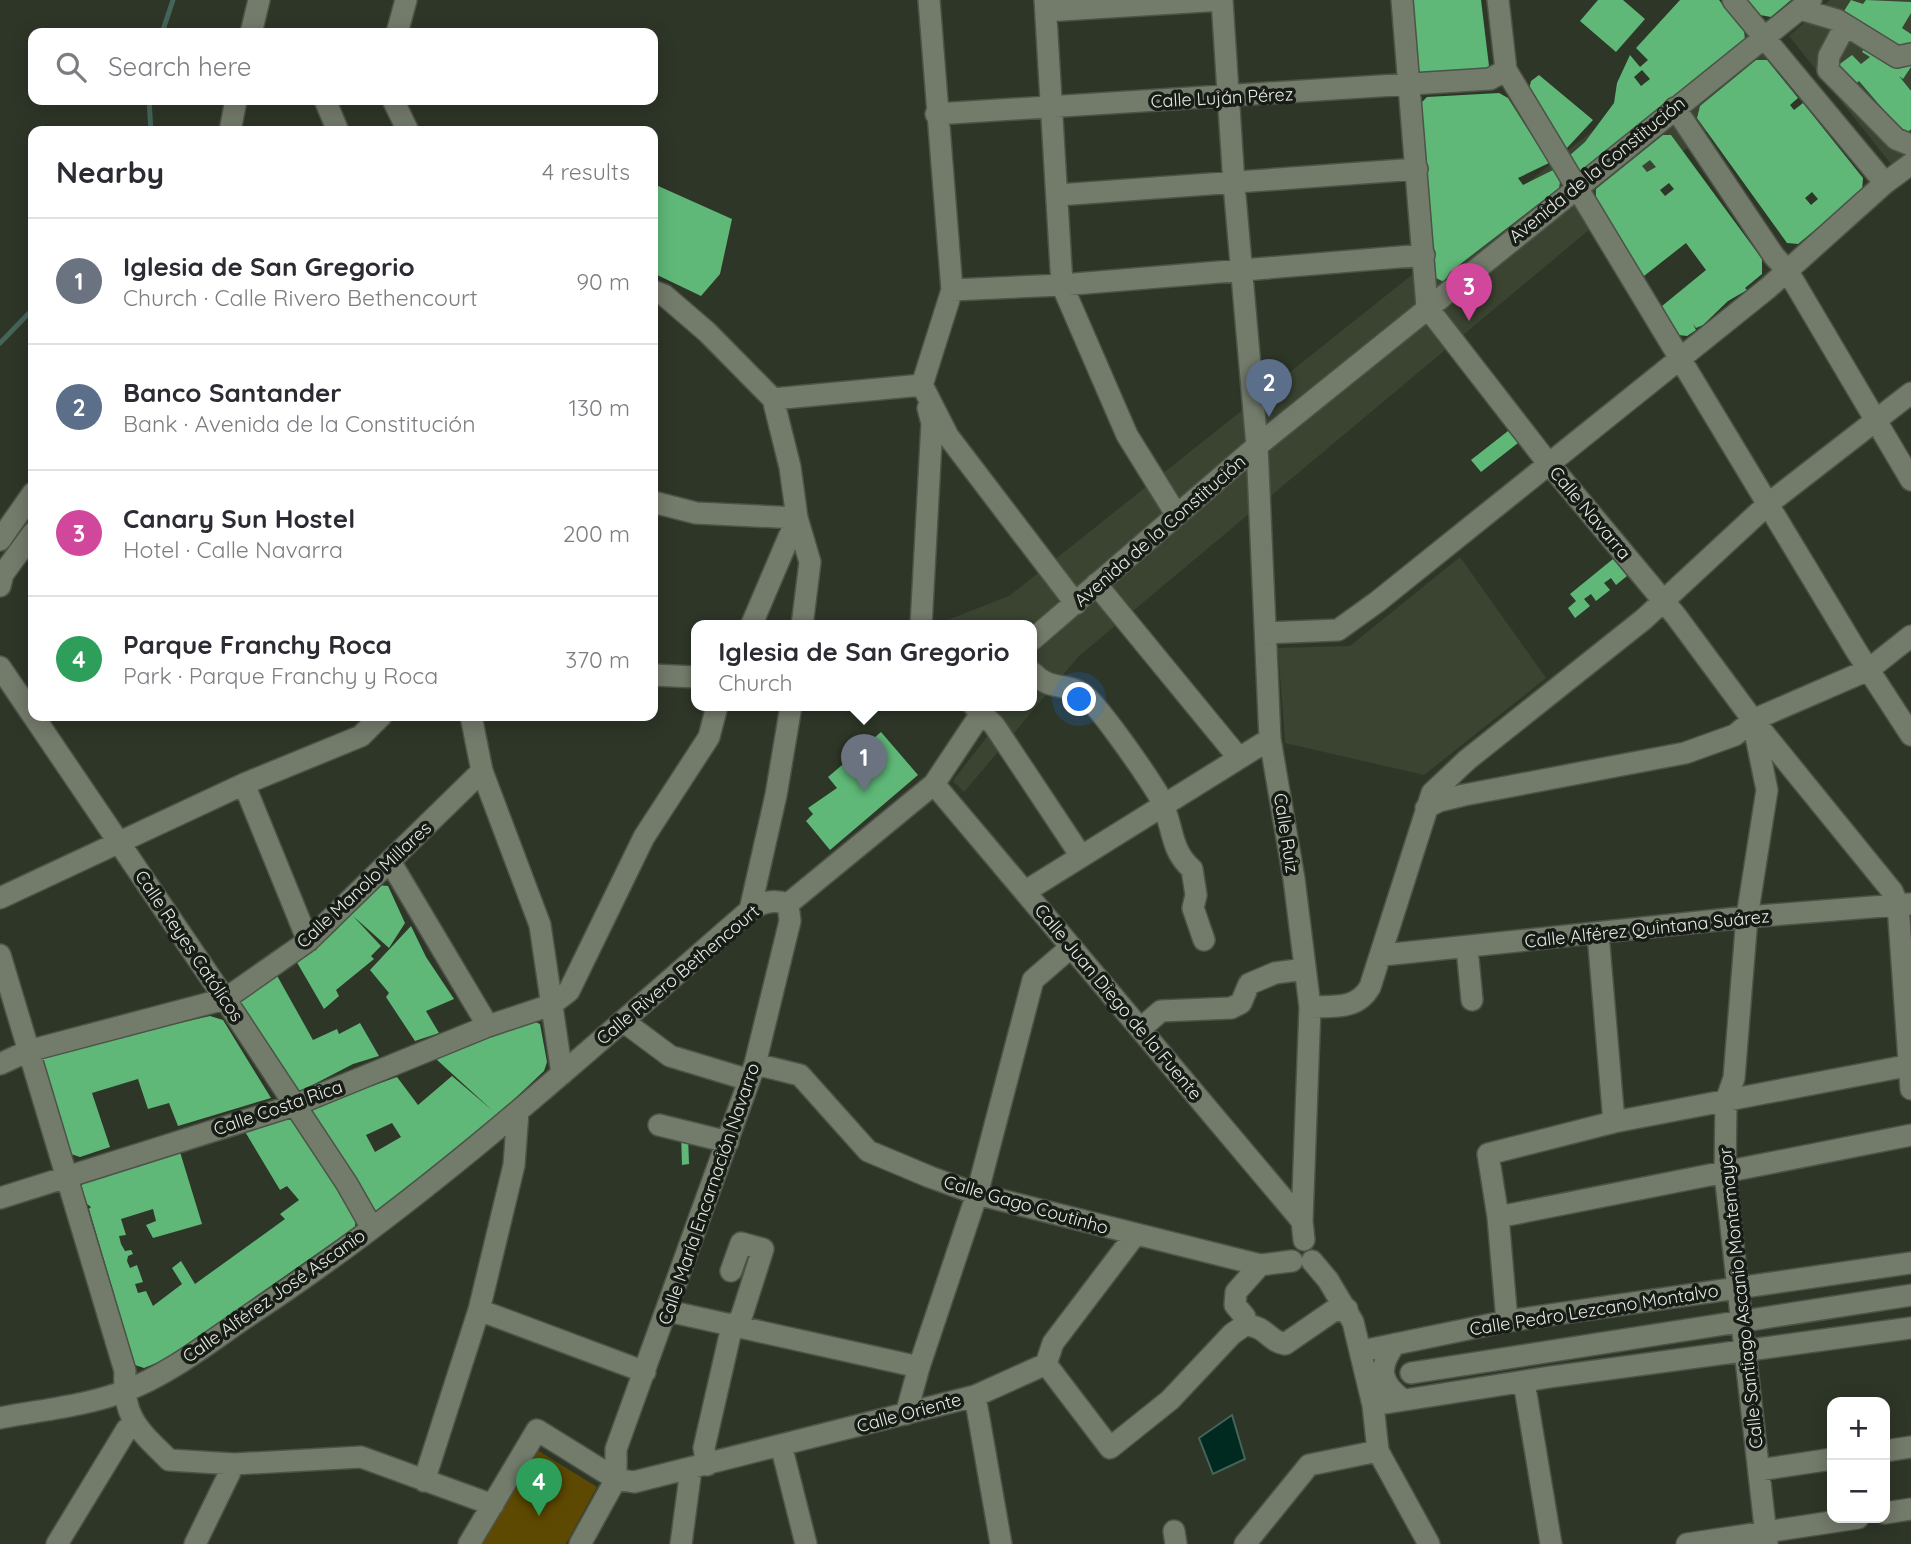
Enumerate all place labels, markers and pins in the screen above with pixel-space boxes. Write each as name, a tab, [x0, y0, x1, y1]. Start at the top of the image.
pin: 3	[1446, 263, 1492, 321]
pin: 2	[1246, 359, 1292, 417]
pin: 1	[841, 734, 887, 792]
pin: 4	[516, 1458, 562, 1516]

